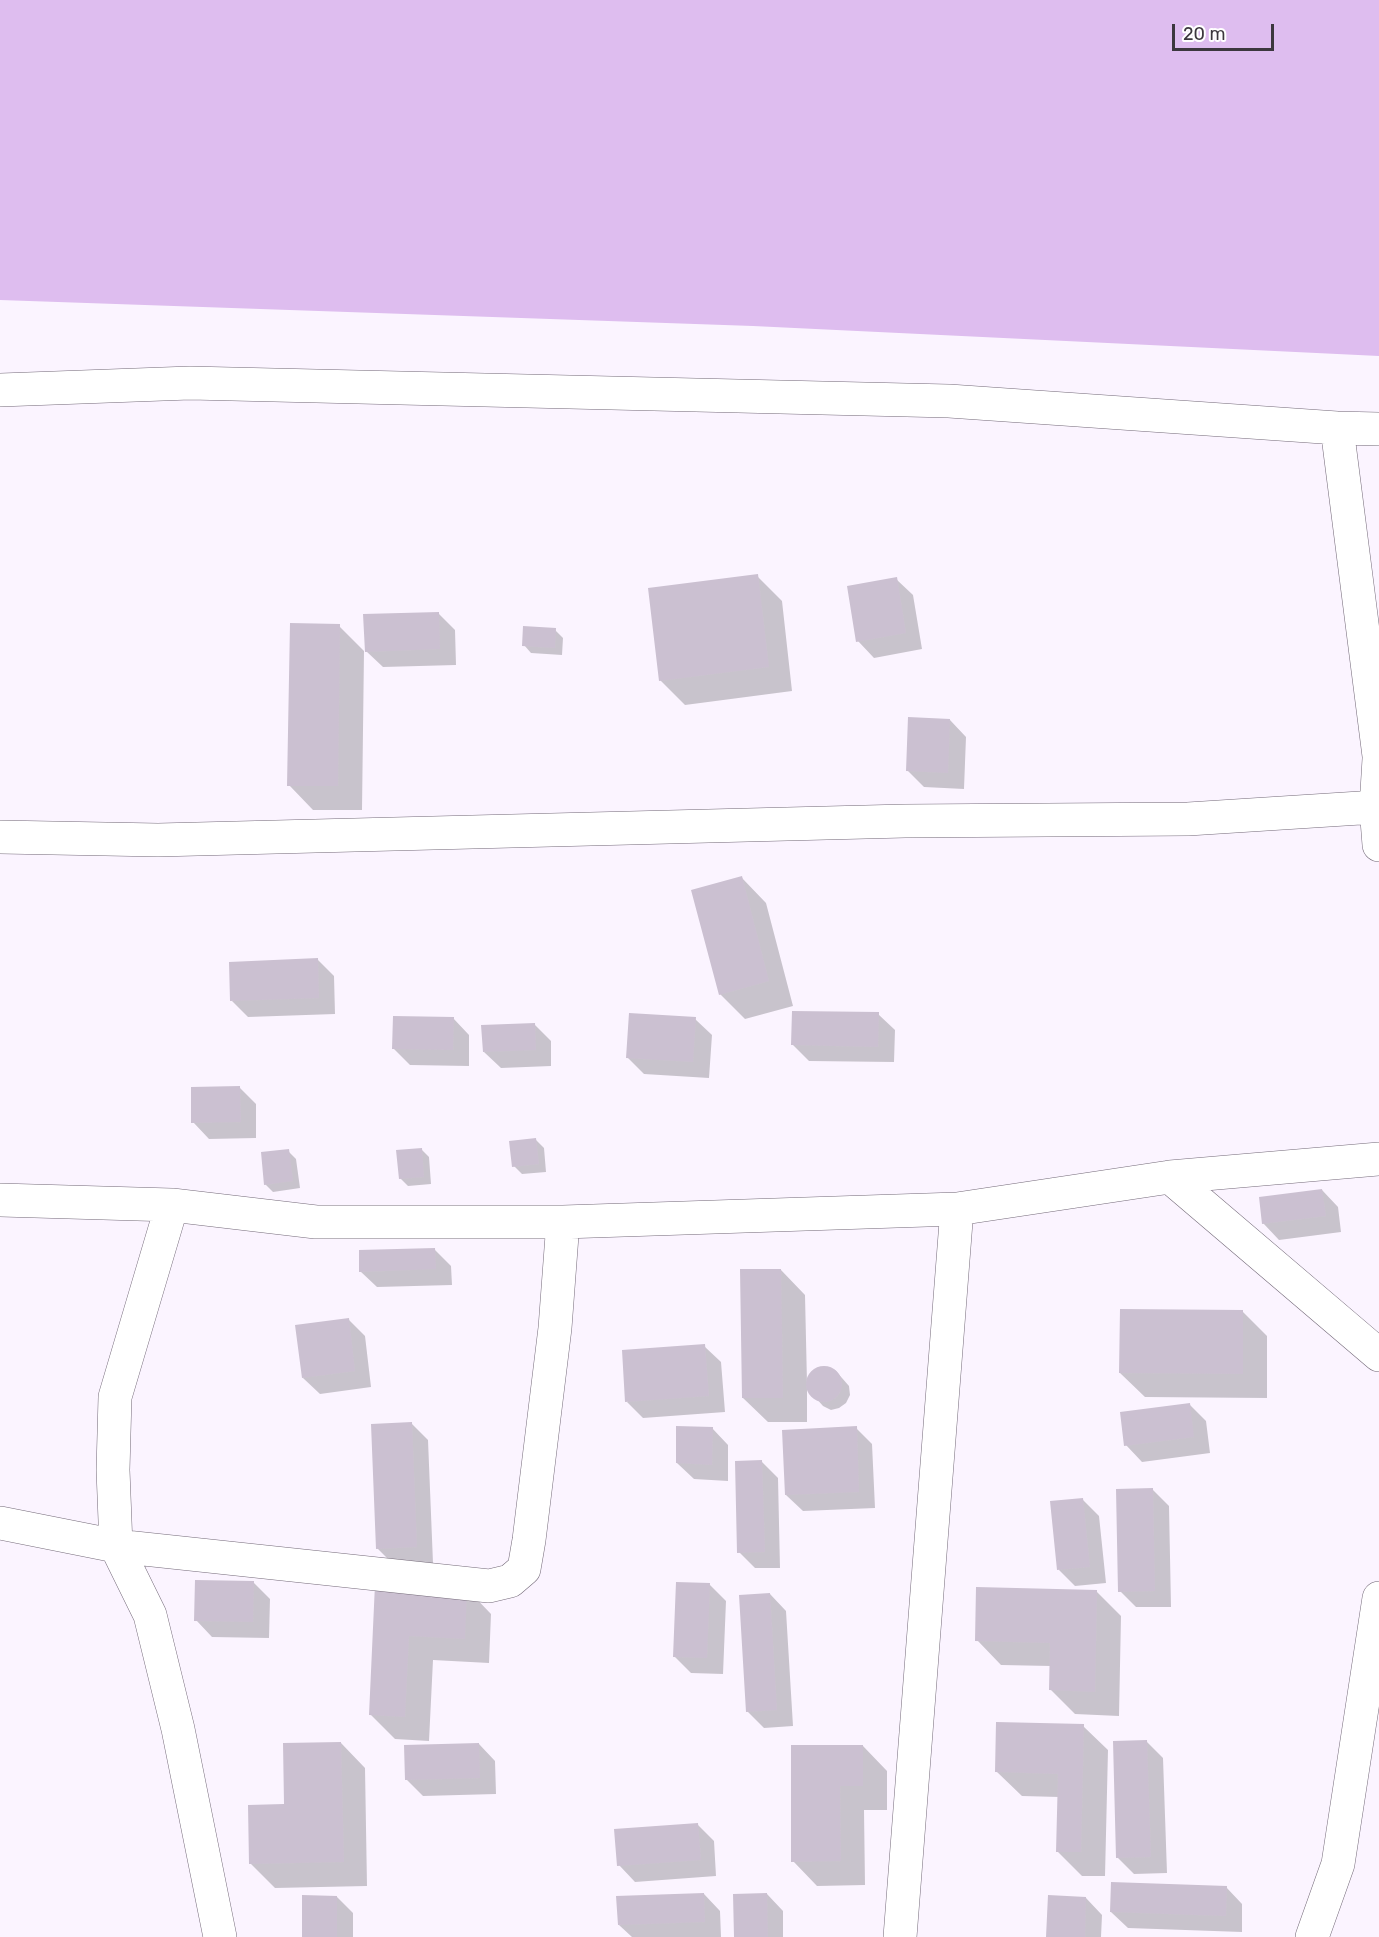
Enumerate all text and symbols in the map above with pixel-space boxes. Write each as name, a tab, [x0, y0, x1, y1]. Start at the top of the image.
scale bar	[1175, 12, 1277, 50]
text: 20 m	[1183, 23, 1225, 45]

